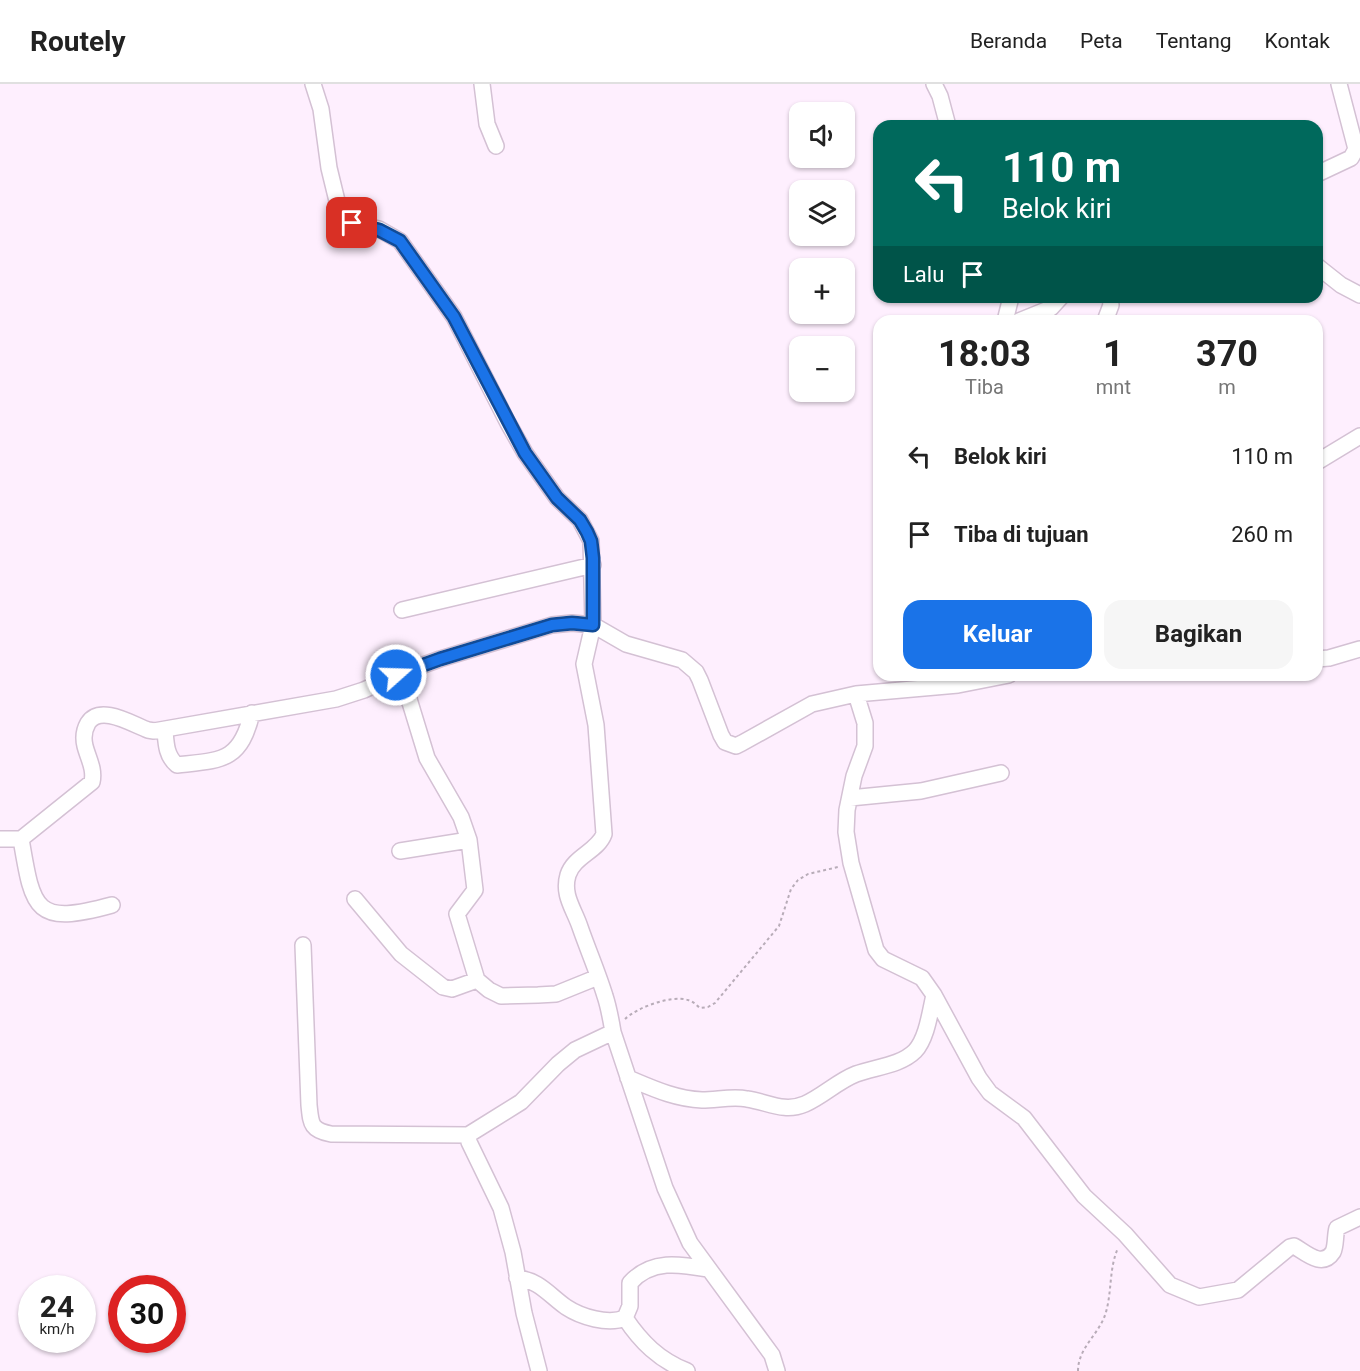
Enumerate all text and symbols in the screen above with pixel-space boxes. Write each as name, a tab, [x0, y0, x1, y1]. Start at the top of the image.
text: Routely	[30, 25, 126, 58]
text: Beranda	[970, 29, 1047, 53]
text: Peta	[1080, 29, 1123, 53]
text: Tentang	[1156, 29, 1232, 53]
text: Kontak	[1265, 29, 1330, 53]
map controls	[789, 102, 855, 402]
button: sound	[789, 102, 855, 168]
text: 110 m	[1002, 143, 1121, 192]
icon: left	[903, 144, 981, 222]
button: layers	[789, 180, 855, 246]
text: Belok kiri	[1002, 193, 1111, 225]
pin	[326, 197, 377, 248]
icon: arrive	[335, 206, 368, 239]
button: +	[789, 258, 855, 324]
icon: arrive	[956, 258, 989, 291]
text: Lalu	[903, 262, 944, 287]
text: 18:03	[938, 333, 1031, 375]
text: 1	[1103, 333, 1124, 375]
text: 370	[1196, 333, 1258, 375]
button: −	[789, 336, 855, 402]
text: Tiba	[965, 375, 1004, 399]
text: mnt	[1096, 375, 1131, 399]
text: m	[1218, 375, 1236, 399]
icon: left	[903, 440, 936, 473]
text: Belok kiri	[954, 444, 1047, 469]
text: 110 m	[1231, 444, 1293, 469]
icon: arrive	[903, 518, 936, 551]
text: Tiba di tujuan	[954, 522, 1089, 547]
text: 260 m	[1231, 522, 1293, 547]
button: Keluar	[903, 600, 1092, 669]
button: Bagikan	[1104, 600, 1293, 669]
position arrow	[364, 643, 428, 707]
speed limit sign: 30	[108, 1275, 186, 1353]
text: 24	[40, 1289, 74, 1324]
text: km/h	[39, 1320, 75, 1338]

